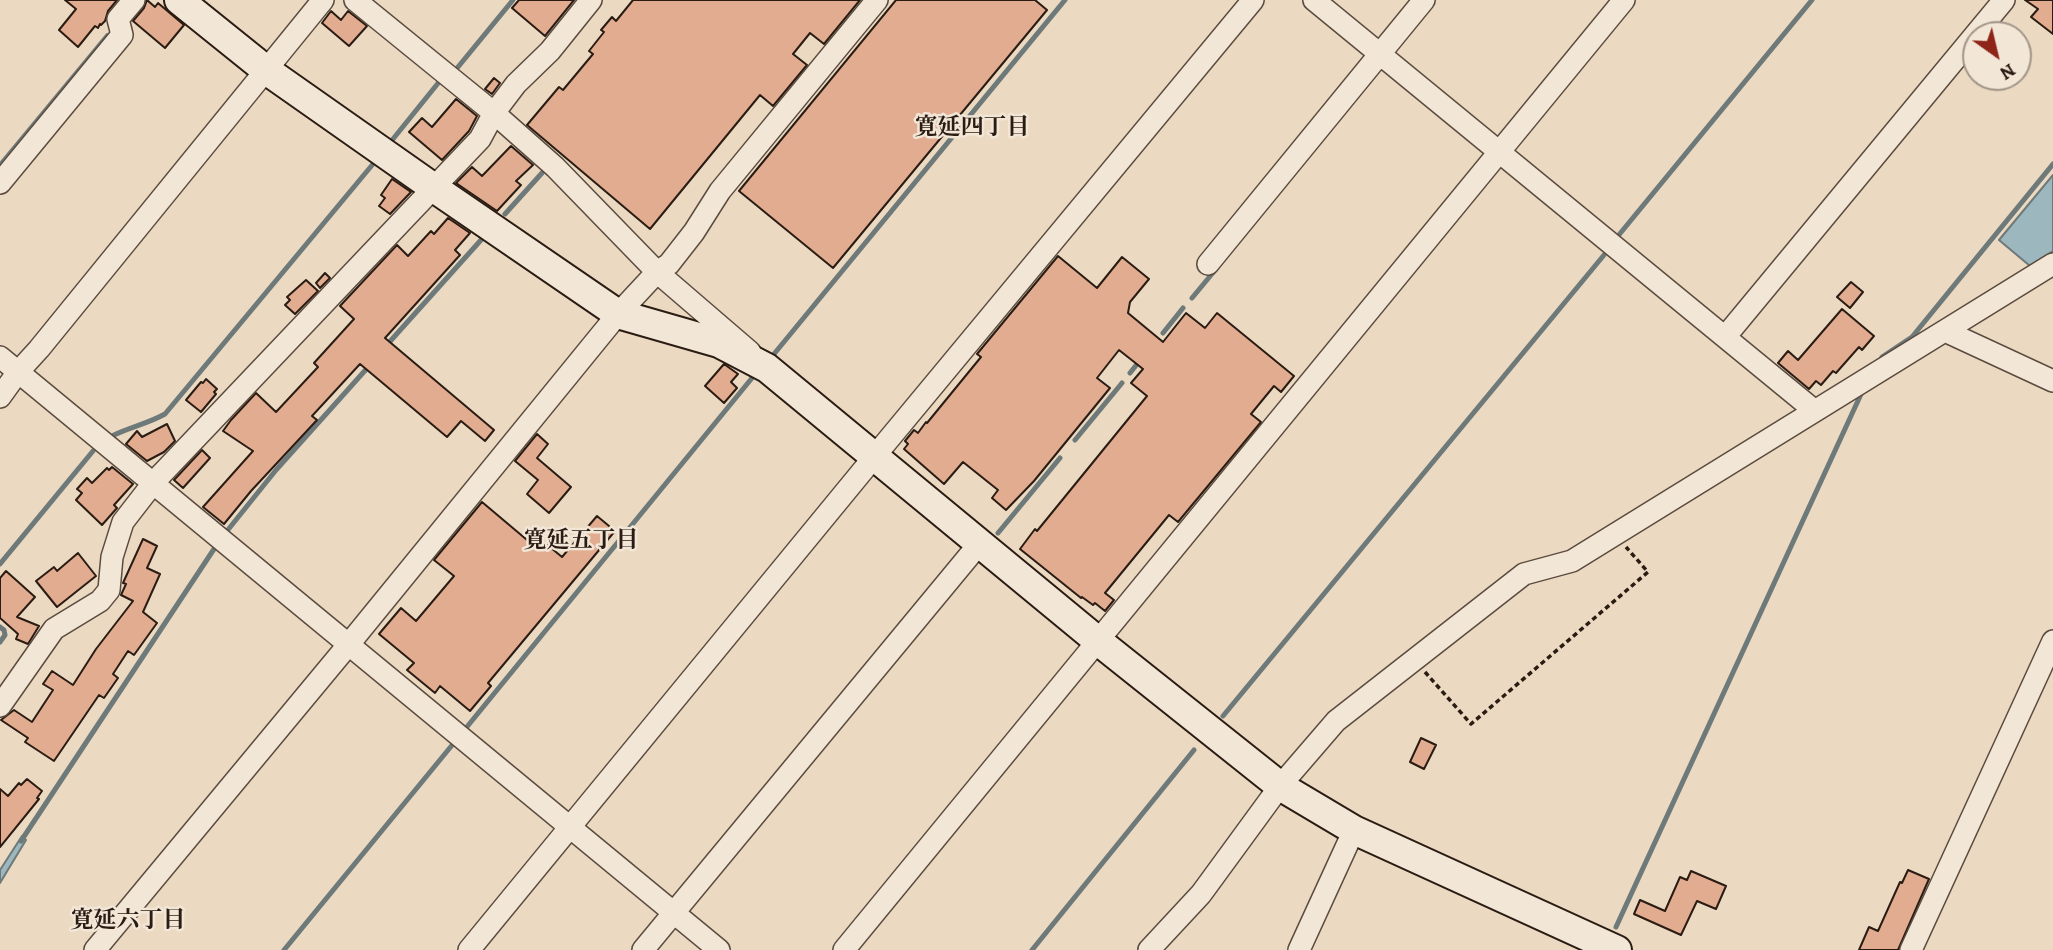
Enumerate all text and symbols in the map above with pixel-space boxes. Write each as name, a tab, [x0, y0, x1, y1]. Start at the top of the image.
north arrow	[1962, 21, 2032, 91]
text: N	[1995, 57, 2021, 86]
district label: 寛延四丁目	[915, 114, 1029, 142]
district label: 寛延五丁目	[524, 527, 638, 555]
district label: 寛延六丁目	[71, 907, 185, 935]

